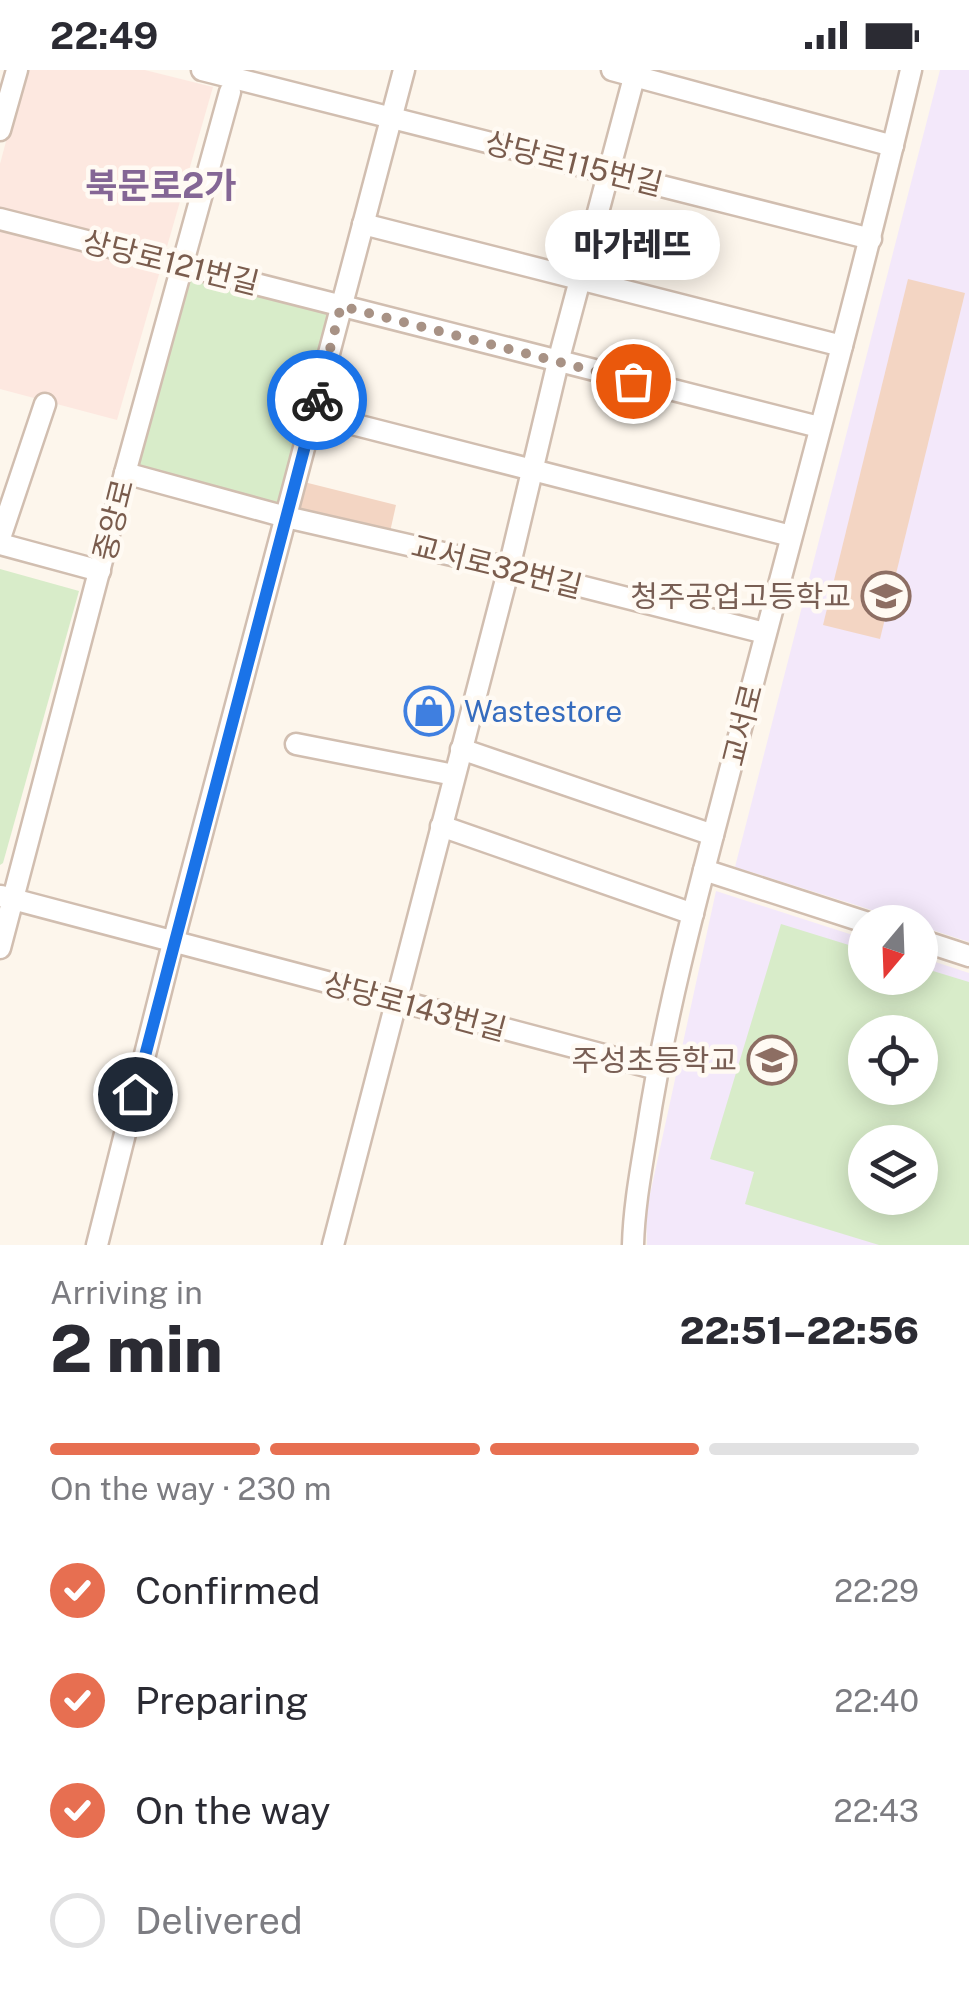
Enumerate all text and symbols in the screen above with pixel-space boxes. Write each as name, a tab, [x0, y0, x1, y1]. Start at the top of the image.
text: 22:49	[50, 13, 158, 58]
street label: 상당로115번길	[482, 124, 666, 202]
district label: 북문로2가	[85, 165, 237, 206]
callout: 마가레뜨	[546, 211, 720, 281]
street label: 상당로121번길	[79, 223, 263, 301]
text: 마가레뜨	[574, 226, 691, 263]
pin	[591, 339, 676, 424]
courier	[267, 350, 367, 450]
icon: bag	[606, 354, 661, 409]
icon: bike	[290, 373, 345, 428]
street label: 중앙로	[86, 475, 140, 565]
street label: 교서로32번길	[408, 527, 586, 605]
school or university icon: 청주공업고등학교	[860, 570, 912, 622]
place label: 청주공업고등학교	[630, 578, 851, 614]
street label: 교서로	[715, 680, 769, 770]
shop icon: Wastestore	[403, 685, 455, 737]
place label: Wastestore	[464, 693, 622, 729]
north arrow	[848, 905, 938, 995]
map controls	[848, 905, 938, 1215]
street label: 상당로143번길	[320, 964, 510, 1048]
button: locate	[848, 1015, 938, 1105]
school or university icon: 주성초등학교	[746, 1034, 798, 1086]
place label: 주성초등학교	[571, 1042, 737, 1078]
pin	[93, 1052, 178, 1137]
icon: home	[108, 1067, 163, 1122]
button: layers	[848, 1125, 938, 1215]
text: Arriving in	[50, 1274, 203, 1311]
text: 22:51–22:56	[680, 1308, 919, 1353]
text: 2 min	[50, 1310, 223, 1387]
text: On the way · 230 m	[50, 1470, 331, 1507]
icon: check	[50, 1563, 105, 1618]
text: Confirmed	[135, 1568, 320, 1613]
text: 22:29	[834, 1572, 919, 1609]
icon: check	[50, 1673, 105, 1728]
text: Preparing	[135, 1678, 309, 1723]
text: 22:40	[834, 1682, 919, 1719]
icon: check	[50, 1783, 105, 1838]
text: On the way	[135, 1788, 331, 1833]
text: 22:43	[834, 1792, 919, 1829]
text: Delivered	[135, 1898, 303, 1943]

